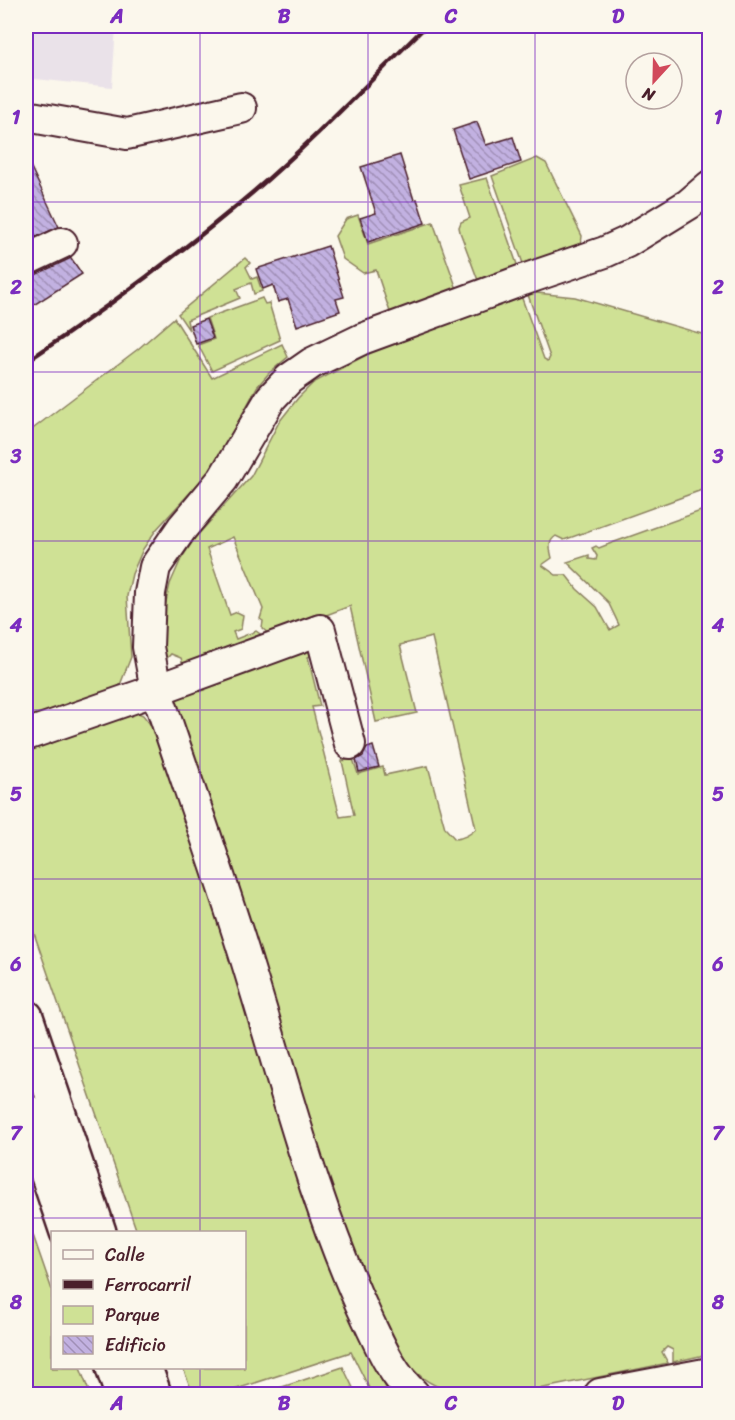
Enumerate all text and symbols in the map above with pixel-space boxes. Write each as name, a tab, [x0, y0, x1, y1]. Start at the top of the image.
text: A	[109, 0, 124, 34]
text: B	[278, 0, 291, 34]
text: C	[444, 0, 458, 34]
text: D	[612, 0, 625, 34]
north arrow	[624, 51, 684, 111]
text: N	[637, 79, 660, 110]
text: 1	[12, 100, 21, 135]
text: 1	[714, 100, 723, 135]
text: 2	[9, 270, 22, 305]
text: 2	[711, 270, 724, 305]
text: 3	[10, 439, 22, 474]
text: 3	[712, 439, 724, 474]
text: 4	[9, 608, 23, 643]
text: 4	[711, 608, 725, 643]
text: 5	[10, 777, 22, 812]
text: 5	[712, 777, 724, 812]
text: 6	[9, 947, 22, 982]
text: 6	[711, 947, 724, 982]
text: 7	[10, 1116, 23, 1151]
text: 7	[712, 1116, 725, 1151]
legend	[51, 1231, 246, 1369]
text: Calle	[105, 1239, 145, 1271]
text: Ferrocarril	[105, 1269, 192, 1301]
text: 8	[9, 1285, 23, 1320]
text: 8	[711, 1285, 725, 1320]
text: Parque	[105, 1299, 160, 1331]
text: Edificio	[105, 1329, 166, 1361]
text: A	[109, 1386, 124, 1420]
text: B	[278, 1386, 291, 1420]
text: C	[444, 1386, 458, 1420]
text: D	[612, 1386, 625, 1420]

